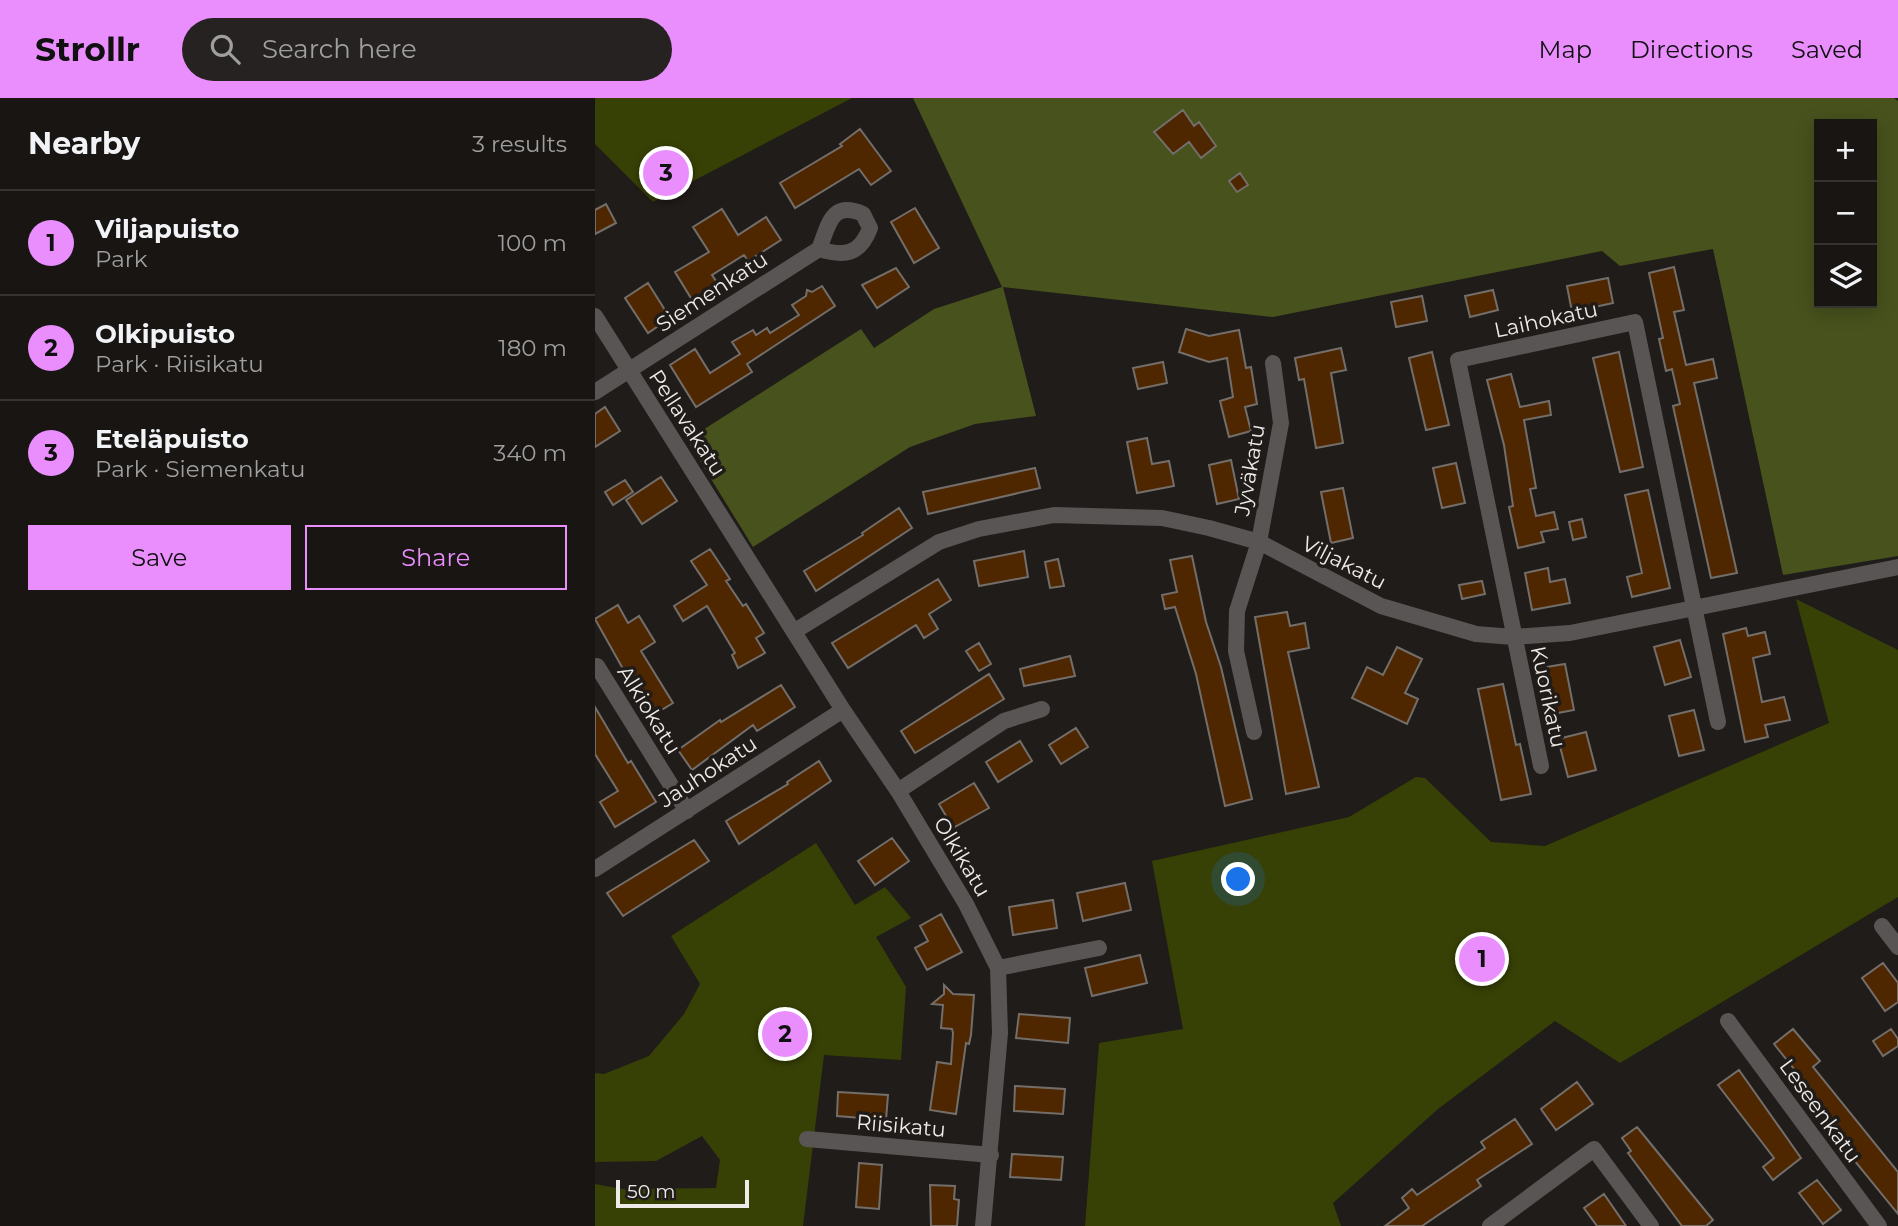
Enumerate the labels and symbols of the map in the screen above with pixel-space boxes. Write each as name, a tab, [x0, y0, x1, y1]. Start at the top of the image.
pin: 3	[643, 147, 689, 199]
street label: Siemenkatu	[651, 246, 772, 337]
street label: Laihokatu	[1492, 296, 1600, 343]
street label: Pellavakatu	[644, 365, 731, 481]
street label: Jyväkatu	[1229, 422, 1270, 519]
street label: Viljakatu	[1298, 531, 1390, 594]
street label: Kuorikatu	[1526, 644, 1571, 750]
street label: Alkiokatu	[612, 661, 686, 759]
street label: Jauhokatu	[653, 731, 761, 813]
street label: Olkikatu	[929, 812, 996, 901]
your location	[1221, 862, 1255, 896]
pin: 1	[1459, 933, 1505, 985]
pin: 2	[762, 1008, 808, 1060]
street label: Leseenkatu	[1774, 1054, 1866, 1167]
street label: Riisikatu	[855, 1109, 947, 1142]
scale bar	[616, 1177, 749, 1209]

